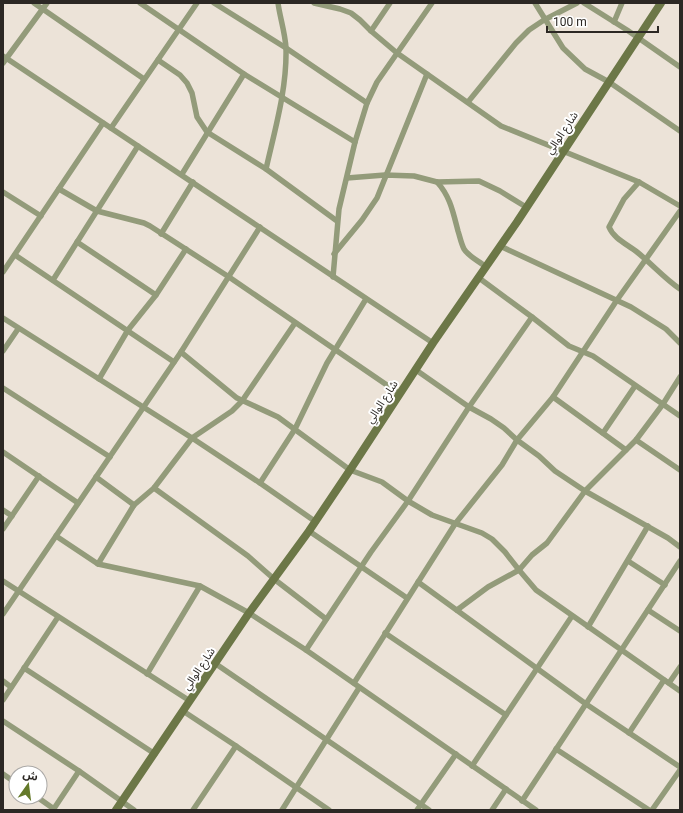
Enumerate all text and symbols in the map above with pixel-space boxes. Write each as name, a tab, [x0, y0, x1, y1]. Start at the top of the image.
scale bar	[547, 8, 658, 34]
text: 100 m	[553, 15, 587, 29]
street label: شارع الوالي	[543, 109, 583, 158]
street label: شارع الوالي	[363, 378, 403, 427]
street label: شارع الوالي	[180, 645, 220, 694]
north arrow	[8, 765, 48, 805]
text: ش	[21, 768, 39, 784]

